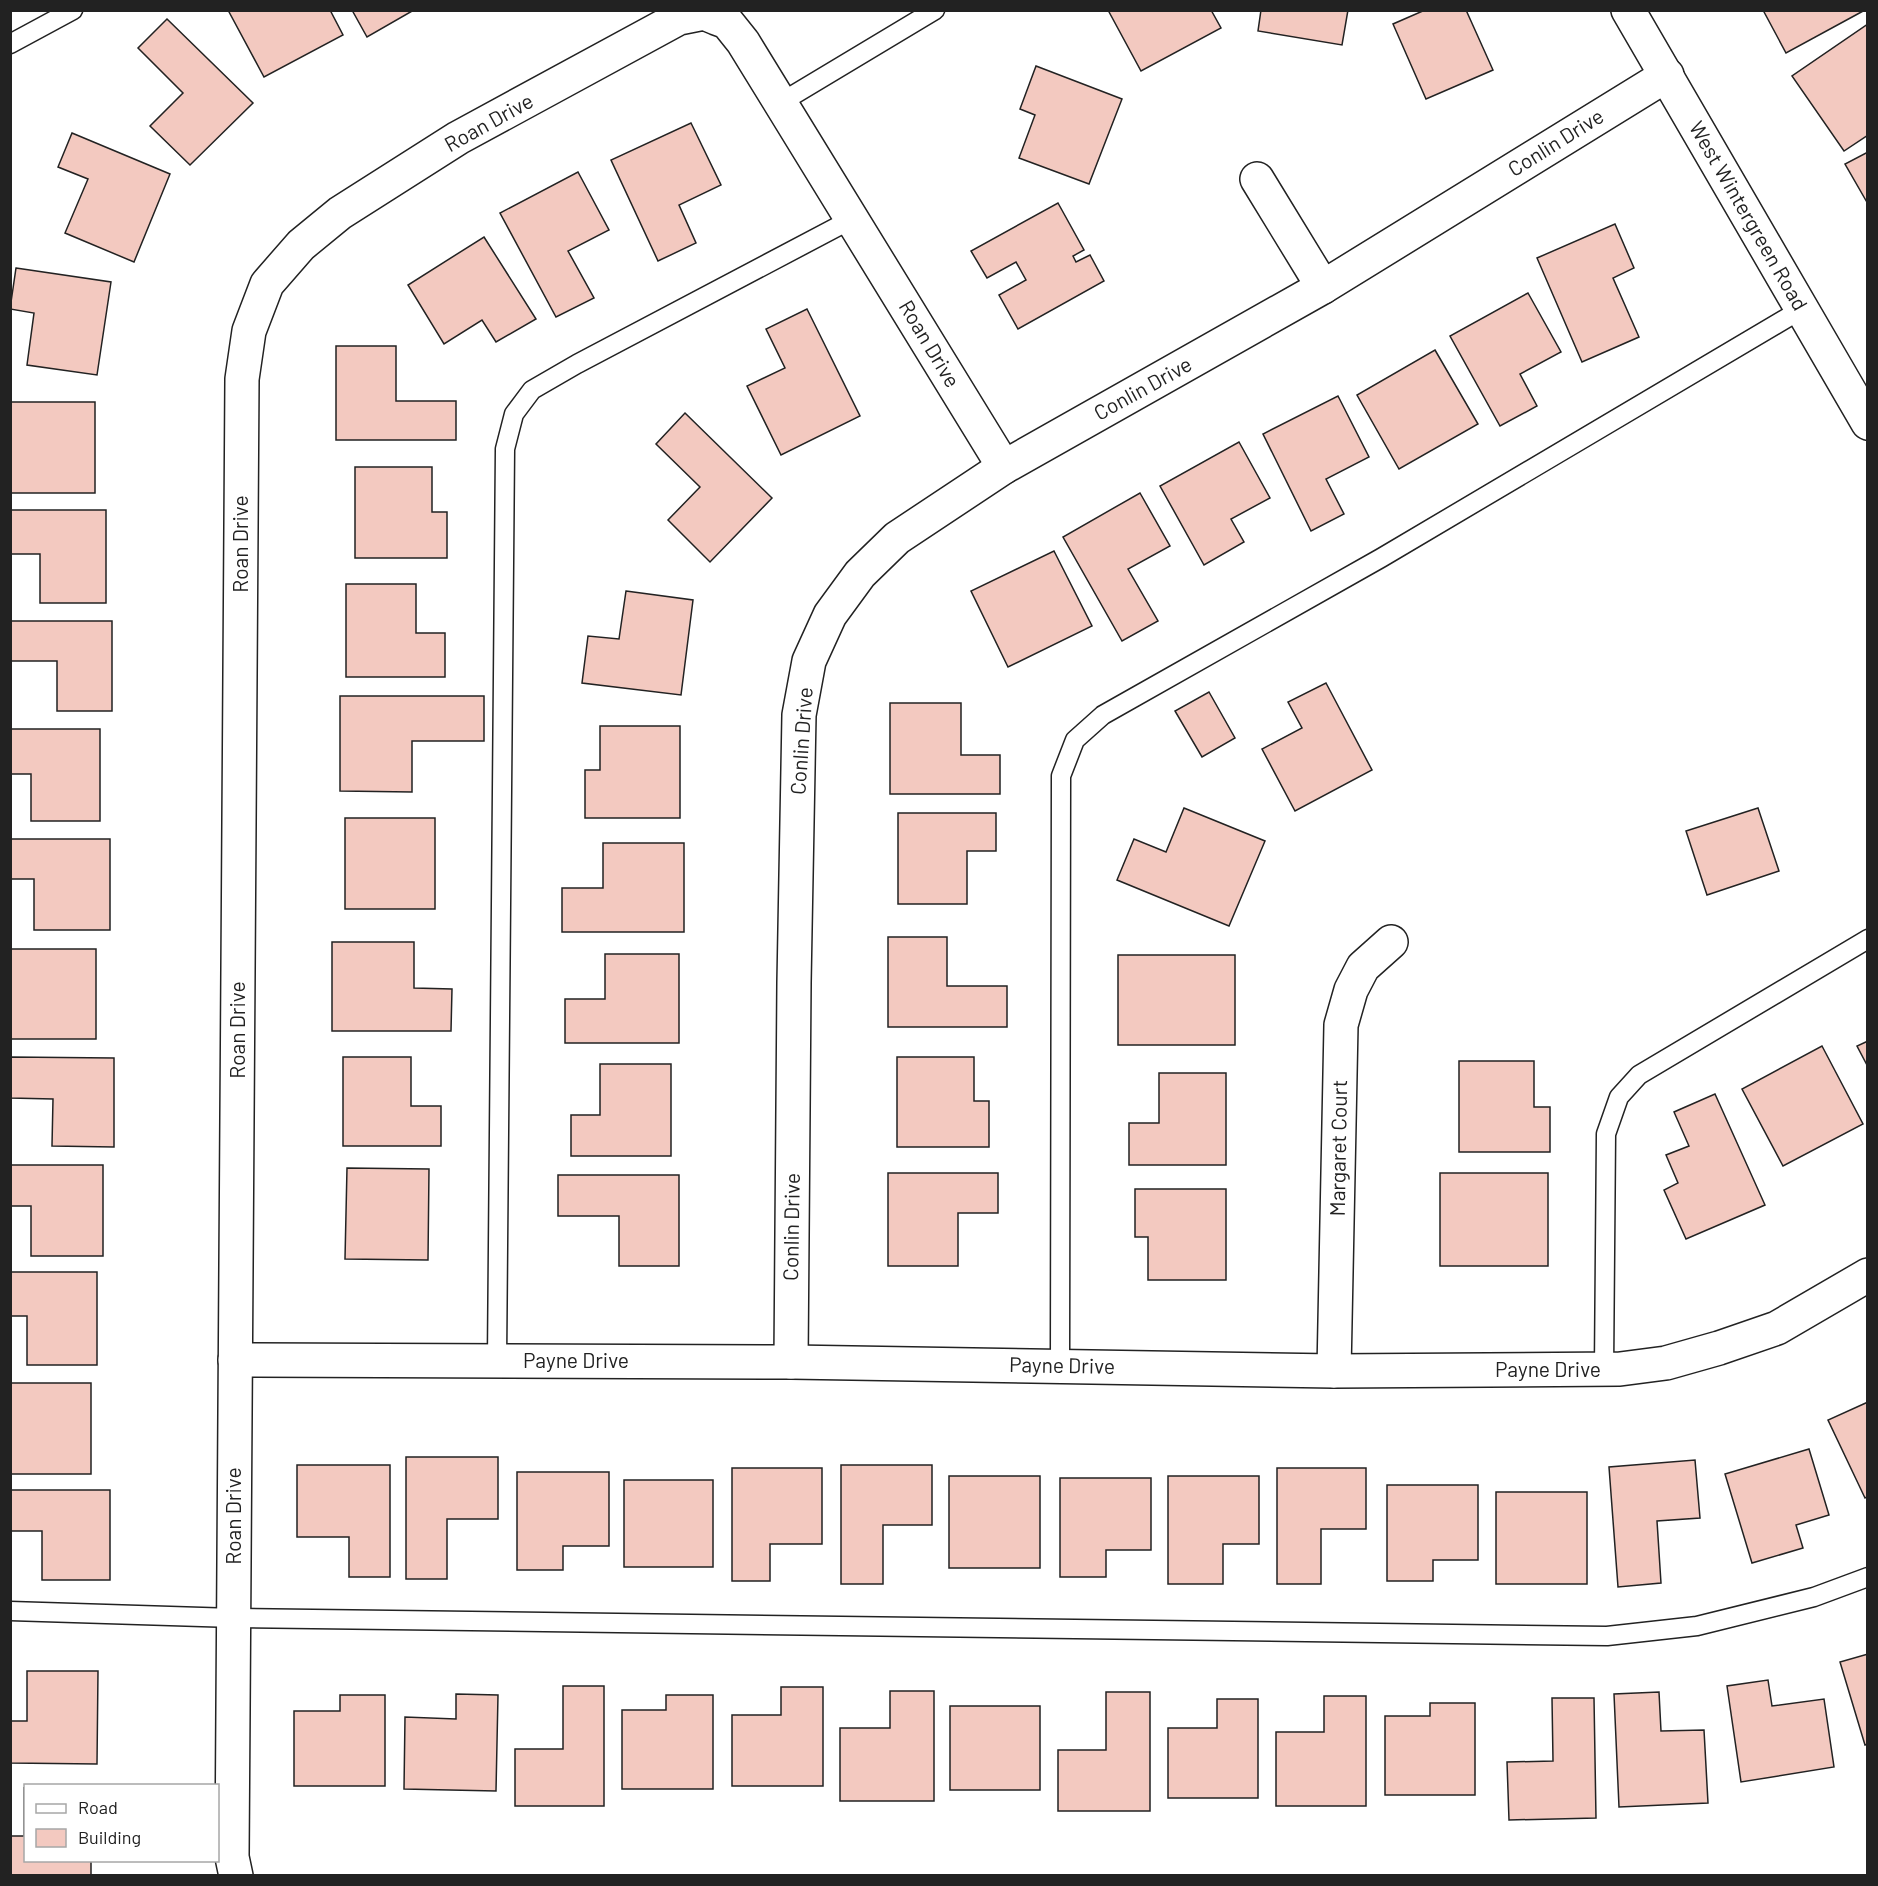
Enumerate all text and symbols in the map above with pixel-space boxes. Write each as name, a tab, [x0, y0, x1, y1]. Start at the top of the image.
street label: Roan Drive	[440, 87, 537, 156]
street label: Conlin Drive	[1503, 103, 1608, 181]
street label: West Wintergreen Road	[1685, 116, 1814, 314]
street label: Roan Drive	[895, 295, 966, 391]
street label: Conlin Drive	[1089, 351, 1196, 425]
street label: Roan Drive	[227, 495, 252, 593]
street label: Conlin Drive	[784, 686, 817, 796]
street label: Roan Drive	[224, 981, 249, 1079]
street label: Margaret Court	[1324, 1079, 1351, 1216]
street label: Conlin Drive	[777, 1173, 804, 1281]
street label: Payne Drive	[523, 1347, 629, 1372]
street label: Payne Drive	[1009, 1351, 1115, 1378]
street label: Payne Drive	[1495, 1356, 1601, 1381]
street label: Roan Drive	[220, 1467, 245, 1565]
legend	[24, 1784, 219, 1862]
text: Road	[78, 1796, 118, 1818]
text: Building	[78, 1826, 141, 1848]

